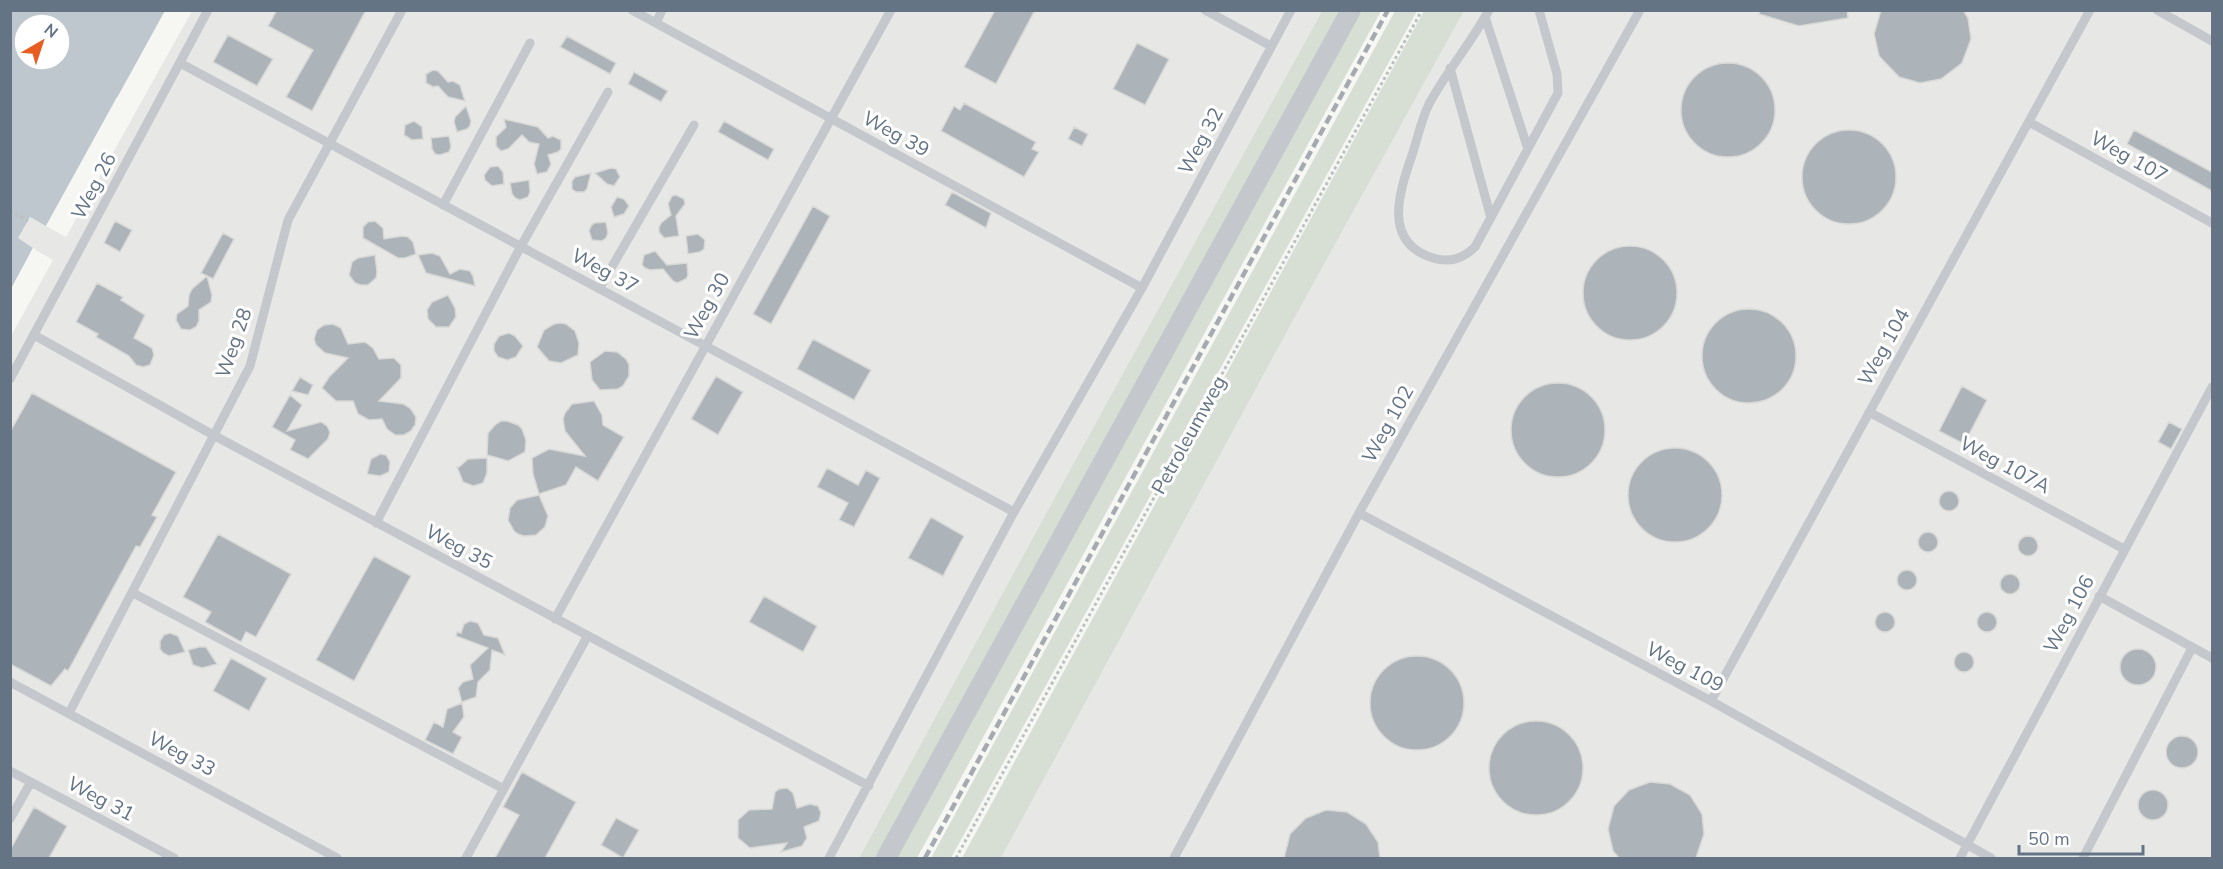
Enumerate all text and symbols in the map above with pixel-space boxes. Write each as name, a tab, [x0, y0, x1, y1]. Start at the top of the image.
north arrow	[12, 12, 72, 72]
text: N	[39, 19, 62, 43]
street label: Weg 32	[1172, 103, 1230, 179]
street label: Weg 39	[858, 105, 934, 163]
street label: Weg 107	[2086, 125, 2172, 189]
street label: Weg 26	[65, 148, 123, 224]
street label: Weg 37	[567, 242, 643, 300]
street label: Weg 30	[678, 268, 736, 344]
street label: Weg 28	[209, 304, 259, 382]
street label: Weg 104	[1852, 304, 1916, 390]
street label: Petroleumweg	[1145, 371, 1233, 499]
street label: Weg 102	[1356, 381, 1420, 467]
street label: Weg 107A	[1955, 430, 2055, 500]
street label: Weg 35	[421, 518, 497, 576]
street label: Weg 106	[2037, 570, 2101, 658]
street label: Weg 109	[1641, 635, 1729, 699]
street label: Weg 33	[144, 725, 220, 783]
street label: Weg 31	[63, 770, 139, 828]
scale bar	[2019, 818, 2144, 856]
text: 50 m	[2028, 827, 2070, 851]

